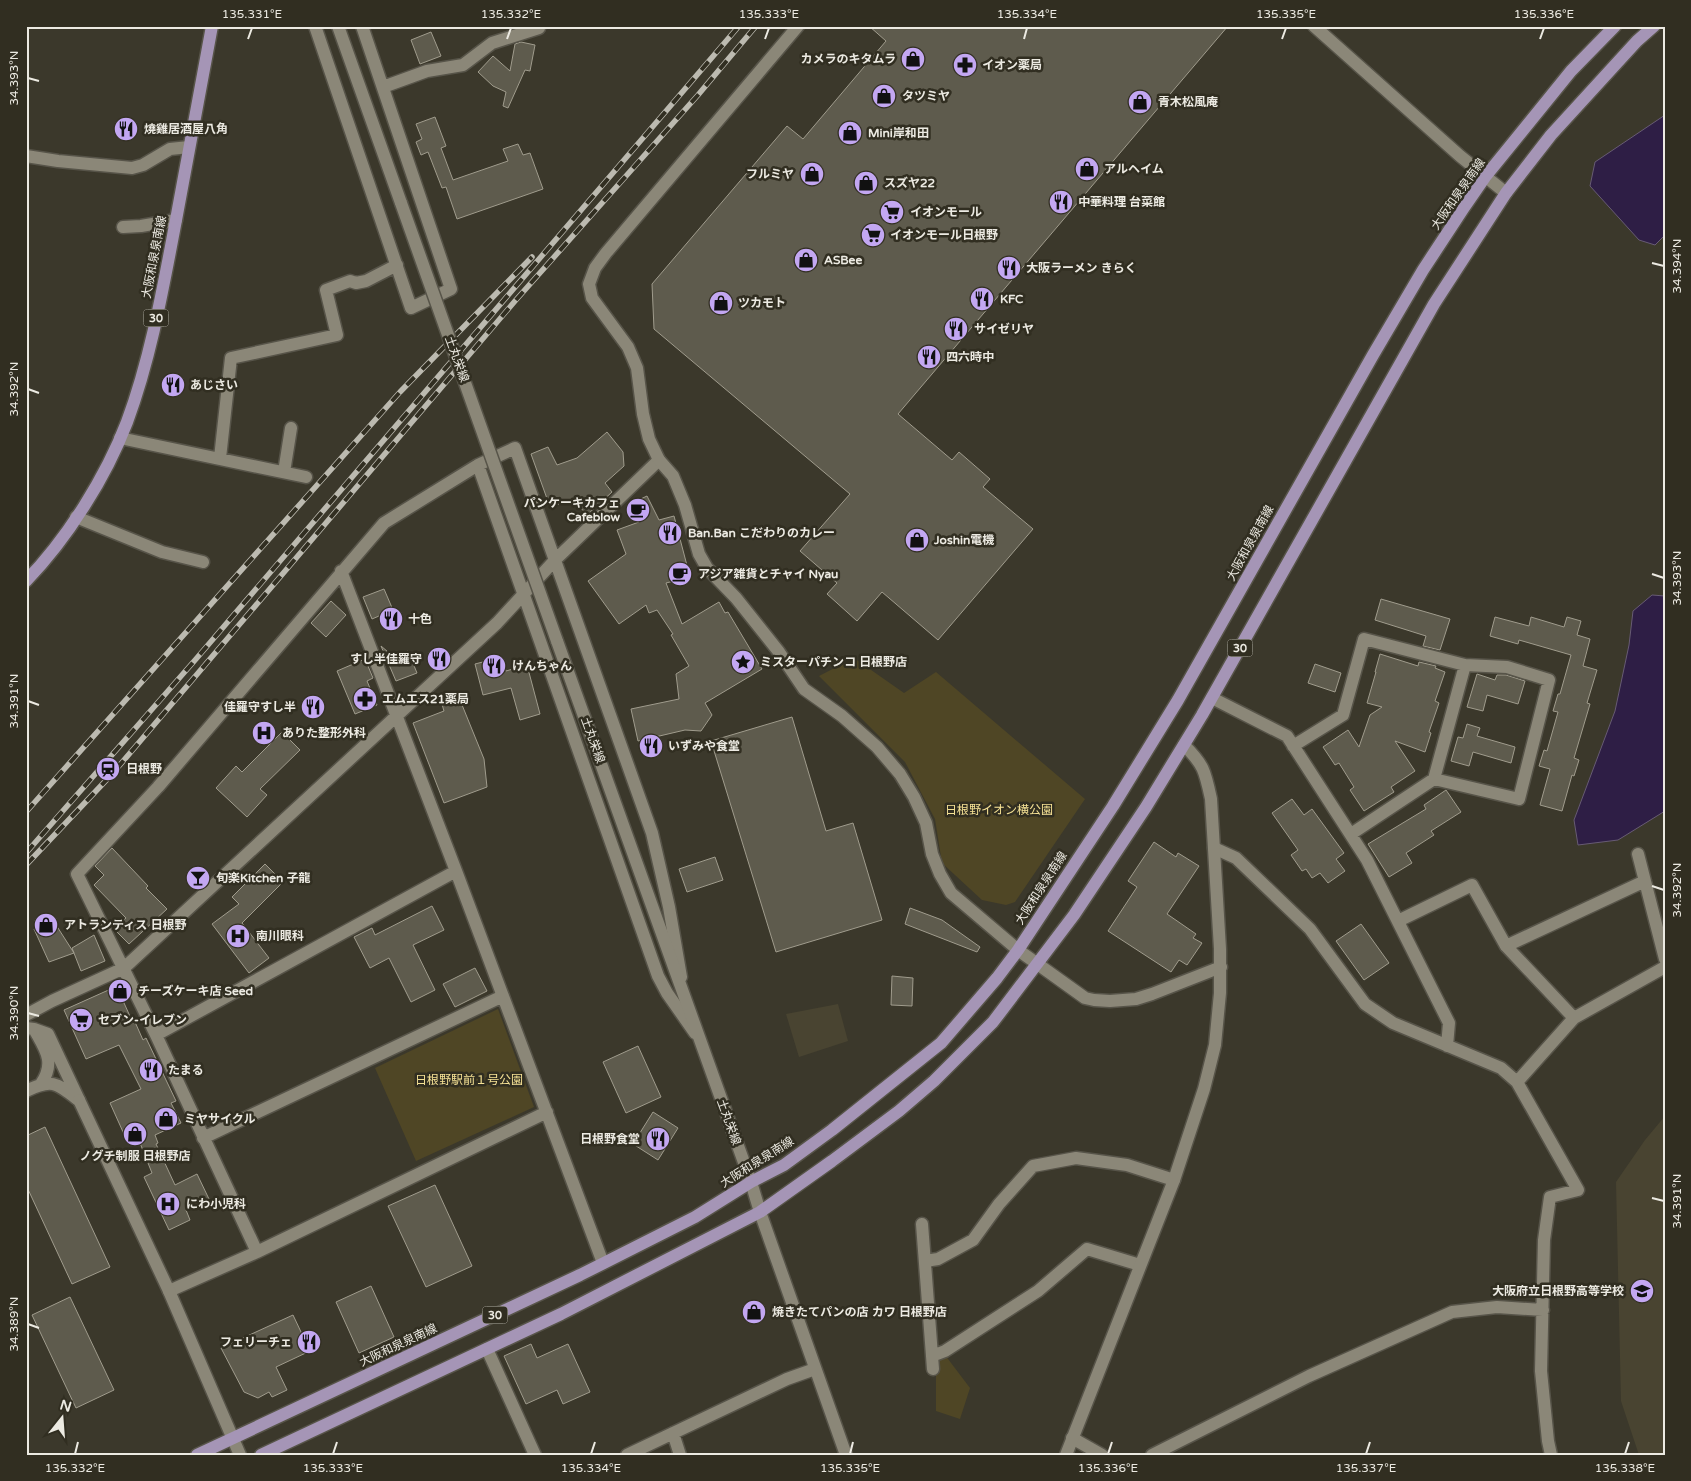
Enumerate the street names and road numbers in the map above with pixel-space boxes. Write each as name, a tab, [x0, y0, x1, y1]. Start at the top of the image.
street label: 大阪和泉泉南線	[1428, 156, 1488, 232]
street label: 大阪和泉泉南線	[139, 214, 169, 300]
road number: 30	[144, 310, 168, 326]
street label: 土丸栄線	[442, 334, 472, 384]
street label: 大阪和泉泉南線	[1224, 503, 1276, 583]
road number: 30	[1228, 640, 1252, 656]
street label: 土丸栄線	[578, 715, 608, 765]
street label: 大阪和泉泉南線	[1012, 849, 1070, 927]
street label: 土丸栄線	[714, 1097, 744, 1147]
street label: 大阪和泉泉南線	[718, 1134, 796, 1190]
road number: 30	[482, 1306, 508, 1324]
street label: 大阪和泉泉南線	[357, 1321, 439, 1369]

